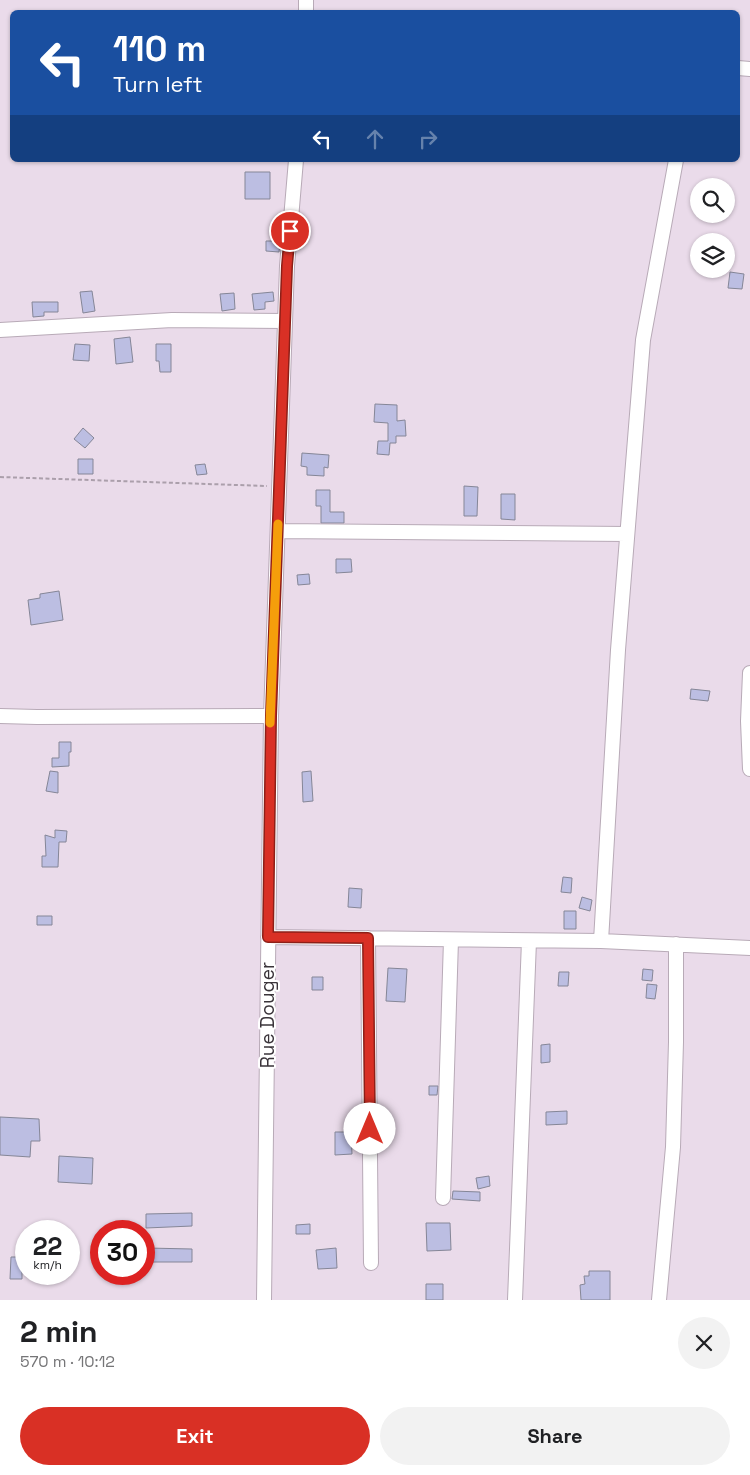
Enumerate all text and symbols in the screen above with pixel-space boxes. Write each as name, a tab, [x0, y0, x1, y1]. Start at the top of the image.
text: 110 m	[113, 27, 206, 71]
icon: left	[30, 30, 95, 95]
text: Turn left	[113, 70, 203, 98]
icon: left	[308, 125, 336, 153]
icon: ahead	[361, 125, 389, 153]
icon: right	[414, 125, 442, 153]
map controls	[690, 178, 735, 278]
button: search	[690, 178, 735, 223]
pin	[269, 210, 311, 252]
icon: arrive	[276, 217, 304, 245]
button: layers	[690, 233, 735, 278]
street label: Rue Douger	[255, 962, 280, 1068]
position arrow	[343, 1102, 395, 1154]
speed limit sign: 30	[90, 1220, 155, 1285]
text: 22	[33, 1230, 62, 1262]
text: km/h	[33, 1257, 62, 1273]
text: 2 min	[20, 1312, 98, 1351]
button: close	[678, 1317, 730, 1369]
text: 570 m · 10:12	[20, 1351, 115, 1372]
button: Exit	[20, 1407, 370, 1465]
button: Share	[380, 1407, 730, 1465]

